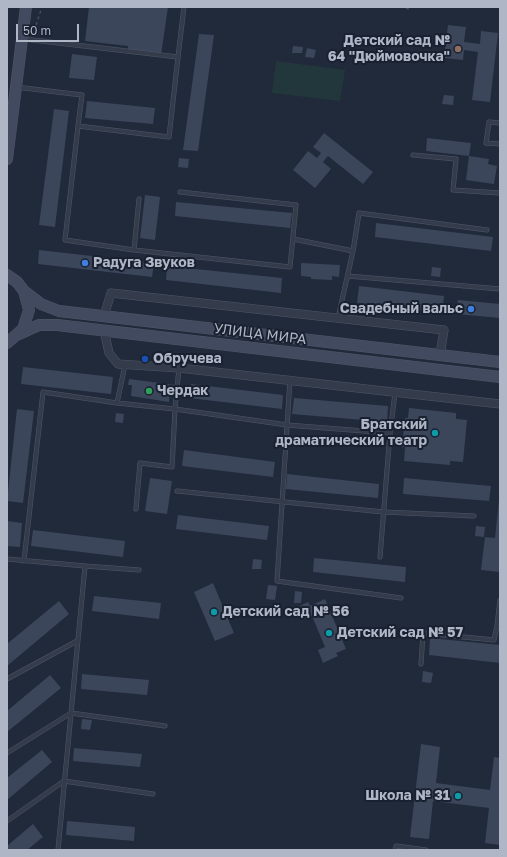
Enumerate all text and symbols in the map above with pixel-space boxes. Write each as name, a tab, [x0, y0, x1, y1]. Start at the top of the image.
scale bar	[18, 16, 81, 42]
text: 50 m	[23, 23, 51, 38]
place label: Детский сад № 64 "Дюймовочка"	[328, 33, 450, 66]
marker: Детский сад № 64 "Дюймовочка"	[453, 44, 463, 54]
place label: Радуга Звуков	[93, 255, 195, 271]
marker: Радуга Звуков	[80, 258, 90, 268]
place label: Свадебный вальс	[340, 301, 463, 317]
marker: Свадебный вальс	[466, 304, 476, 314]
street label: УЛИЦА МИРА	[213, 320, 307, 348]
place label: Обручева	[153, 351, 222, 367]
marker: Обручева	[140, 354, 150, 364]
place label: Чердак	[157, 383, 208, 399]
marker: Чердак	[144, 386, 154, 396]
place label: Братский драматический театр	[275, 417, 427, 450]
marker: Братский драматический театр	[430, 428, 440, 438]
place label: Детский сад № 56	[222, 604, 349, 620]
marker: Детский сад № 56	[209, 607, 219, 617]
place label: Детский сад № 57	[337, 625, 463, 641]
marker: Детский сад № 57	[324, 628, 334, 638]
place label: Школа № 31	[365, 788, 450, 804]
marker: Школа № 31	[453, 791, 463, 801]

